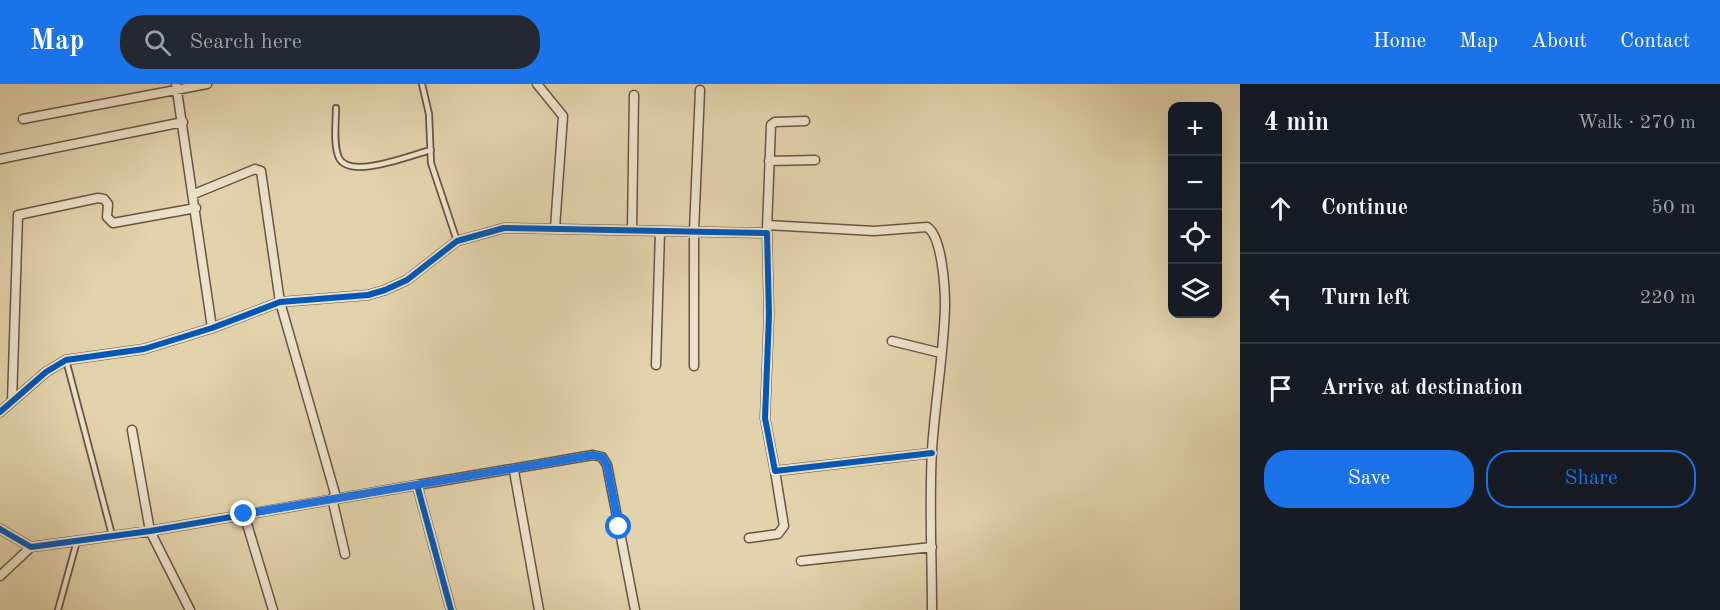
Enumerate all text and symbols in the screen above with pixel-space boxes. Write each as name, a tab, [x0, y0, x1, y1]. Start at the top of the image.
search box	[120, 15, 540, 69]
icon: search	[141, 26, 174, 59]
text: Map	[30, 28, 84, 56]
text: Search here	[189, 31, 302, 53]
text: Home	[1373, 31, 1426, 52]
text: Map	[1459, 31, 1498, 52]
text: About	[1531, 31, 1587, 52]
text: Contact	[1620, 31, 1690, 52]
map controls	[1168, 102, 1222, 318]
button: +	[1168, 102, 1222, 156]
text: 4 min	[1264, 110, 1329, 136]
text: Walk · 270 m	[1577, 113, 1696, 133]
button: −	[1168, 156, 1222, 210]
icon: ahead	[1264, 192, 1297, 225]
text: Continue	[1321, 197, 1408, 219]
text: 50 m	[1651, 198, 1696, 218]
button: locate	[1168, 210, 1222, 264]
button: layers	[1168, 264, 1222, 318]
icon: left	[1264, 282, 1297, 315]
text: Turn left	[1321, 287, 1410, 309]
text: 220 m	[1640, 288, 1696, 308]
icon: arrive	[1264, 372, 1297, 405]
text: Arrive at destination	[1321, 377, 1523, 399]
button: Save	[1264, 450, 1474, 508]
button: Share	[1486, 450, 1696, 508]
route end	[230, 500, 256, 526]
route start	[605, 513, 631, 539]

